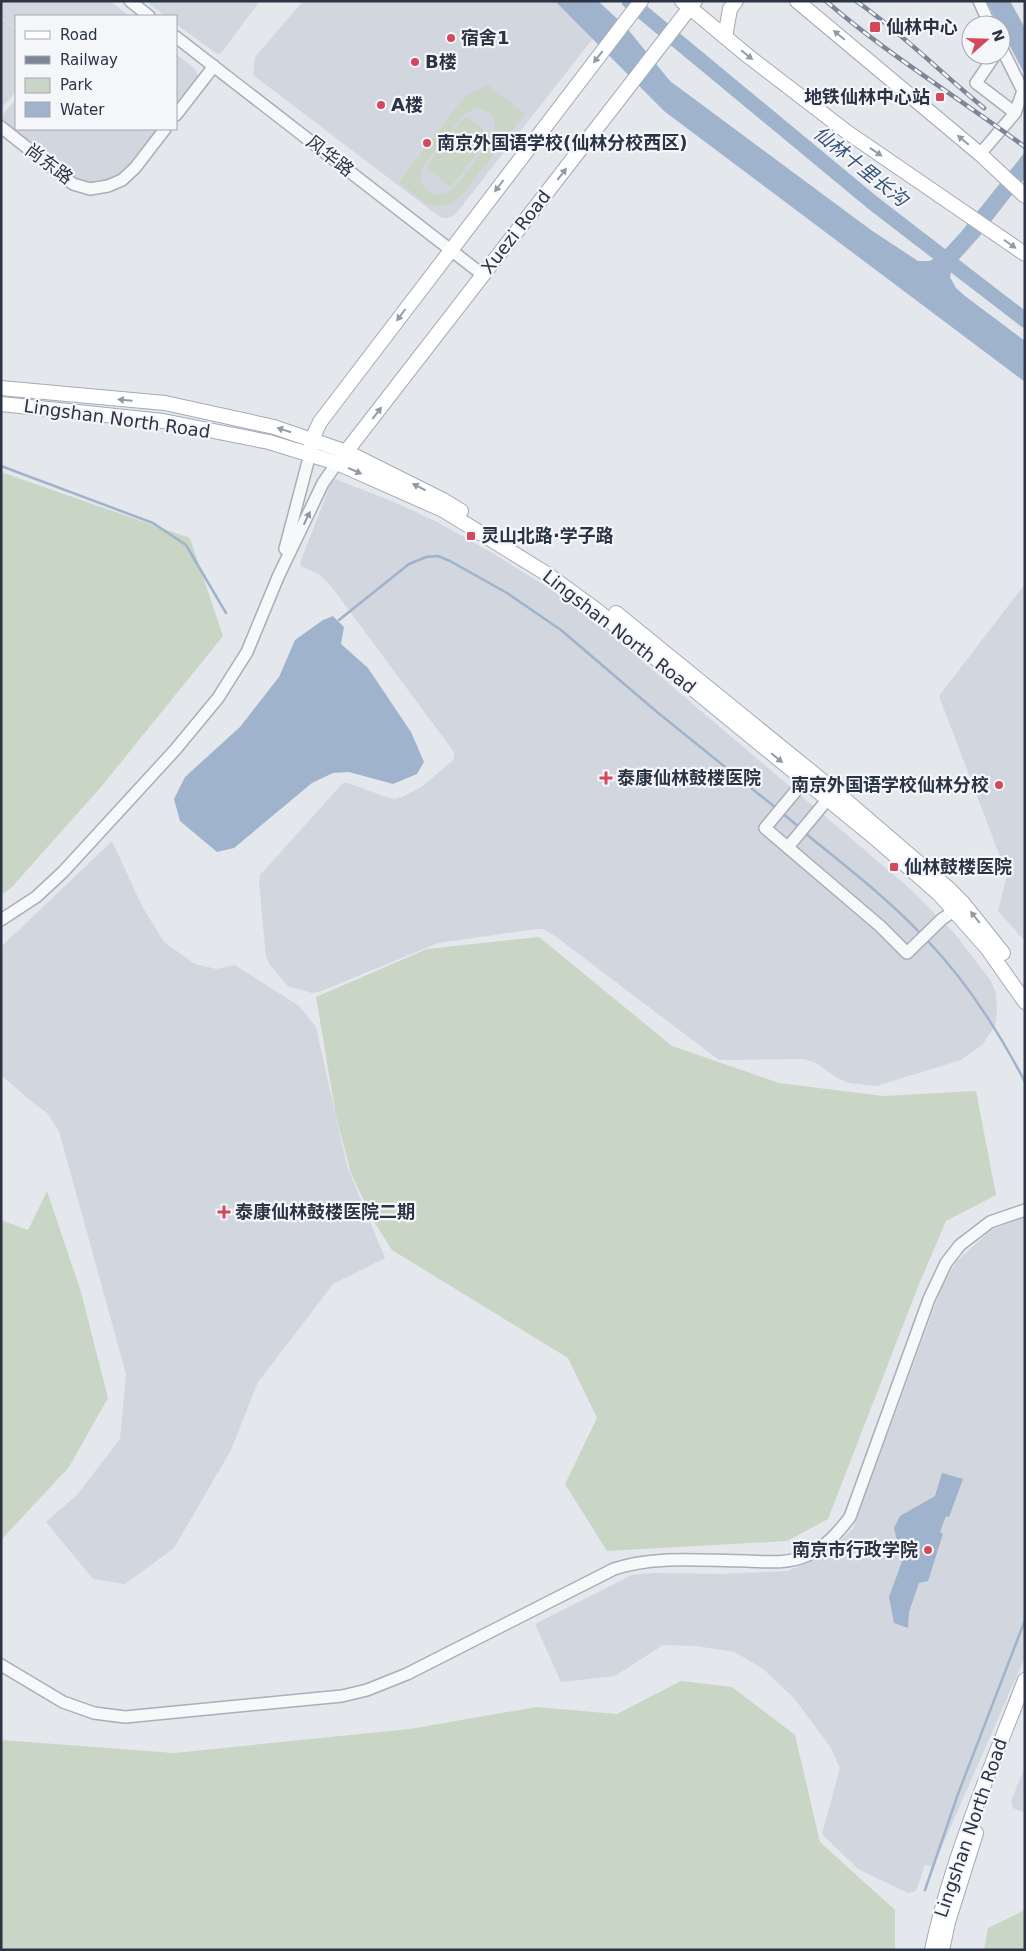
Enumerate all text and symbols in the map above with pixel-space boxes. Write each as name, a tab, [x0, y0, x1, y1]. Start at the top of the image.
legend	[15, 15, 178, 130]
north arrow	[961, 15, 1011, 65]
place label: 仙林中心	[886, 16, 958, 37]
marker: 仙林中心	[868, 20, 882, 34]
text: Road	[60, 26, 98, 44]
place label: 宿舍1	[461, 27, 510, 48]
text: N	[989, 27, 1008, 44]
one-way arrow	[832, 30, 845, 41]
marker: 宿舍1	[445, 32, 457, 44]
one-way arrow	[740, 49, 753, 60]
one-way arrow	[593, 50, 603, 64]
text: Railway	[60, 51, 118, 69]
place label: B楼	[425, 51, 457, 72]
marker: B楼	[409, 56, 421, 68]
text: Park	[60, 76, 93, 94]
place label: 地铁仙林中心站	[804, 86, 930, 107]
marker: 地铁仙林中心站	[934, 91, 946, 103]
place label: A楼	[391, 94, 423, 115]
marker: A楼	[375, 99, 387, 111]
text: Water	[60, 101, 105, 119]
water label: 仙林十里长沟	[810, 122, 914, 212]
street label: 风华路	[303, 131, 358, 181]
place label: 南京外国语学校(仙林分校西区)	[437, 132, 687, 153]
one-way arrow	[957, 134, 970, 145]
marker: 南京外国语学校(仙林分校西区)	[421, 137, 433, 149]
street label: 尚东路	[21, 139, 77, 188]
one-way arrow	[869, 148, 883, 157]
one-way arrow	[557, 167, 567, 181]
one-way arrow	[494, 179, 504, 193]
street label: Xuezi Road	[477, 186, 555, 278]
one-way arrow	[1004, 239, 1017, 249]
one-way arrow	[395, 308, 406, 321]
street label: Lingshan North Road	[22, 395, 212, 442]
one-way arrow	[117, 396, 133, 404]
one-way arrow	[372, 406, 382, 420]
one-way arrow	[277, 426, 292, 434]
one-way arrow	[348, 468, 362, 476]
one-way arrow	[411, 483, 426, 491]
one-way arrow	[302, 510, 311, 525]
place label: 灵山北路·学子路	[481, 525, 614, 546]
marker: 灵山北路·学子路	[465, 530, 477, 542]
street label: Lingshan North Road	[539, 565, 700, 698]
one-way arrow	[770, 752, 783, 763]
place label: 泰康仙林鼓楼医院	[617, 767, 761, 788]
marker: 泰康仙林鼓楼医院	[599, 771, 613, 785]
place label: 南京外国语学校仙林分校	[791, 774, 989, 795]
marker: 南京外国语学校仙林分校	[993, 779, 1005, 791]
place label: 仙林鼓楼医院	[904, 856, 1012, 877]
marker: 仙林鼓楼医院	[888, 861, 900, 873]
one-way arrow	[969, 911, 980, 924]
place label: 泰康仙林鼓楼医院二期	[235, 1201, 415, 1222]
marker: 泰康仙林鼓楼医院二期	[217, 1205, 231, 1219]
place label: 南京市行政学院	[792, 1539, 918, 1560]
marker: 南京市行政学院	[922, 1544, 934, 1556]
street label: Lingshan North Road	[930, 1736, 1011, 1920]

